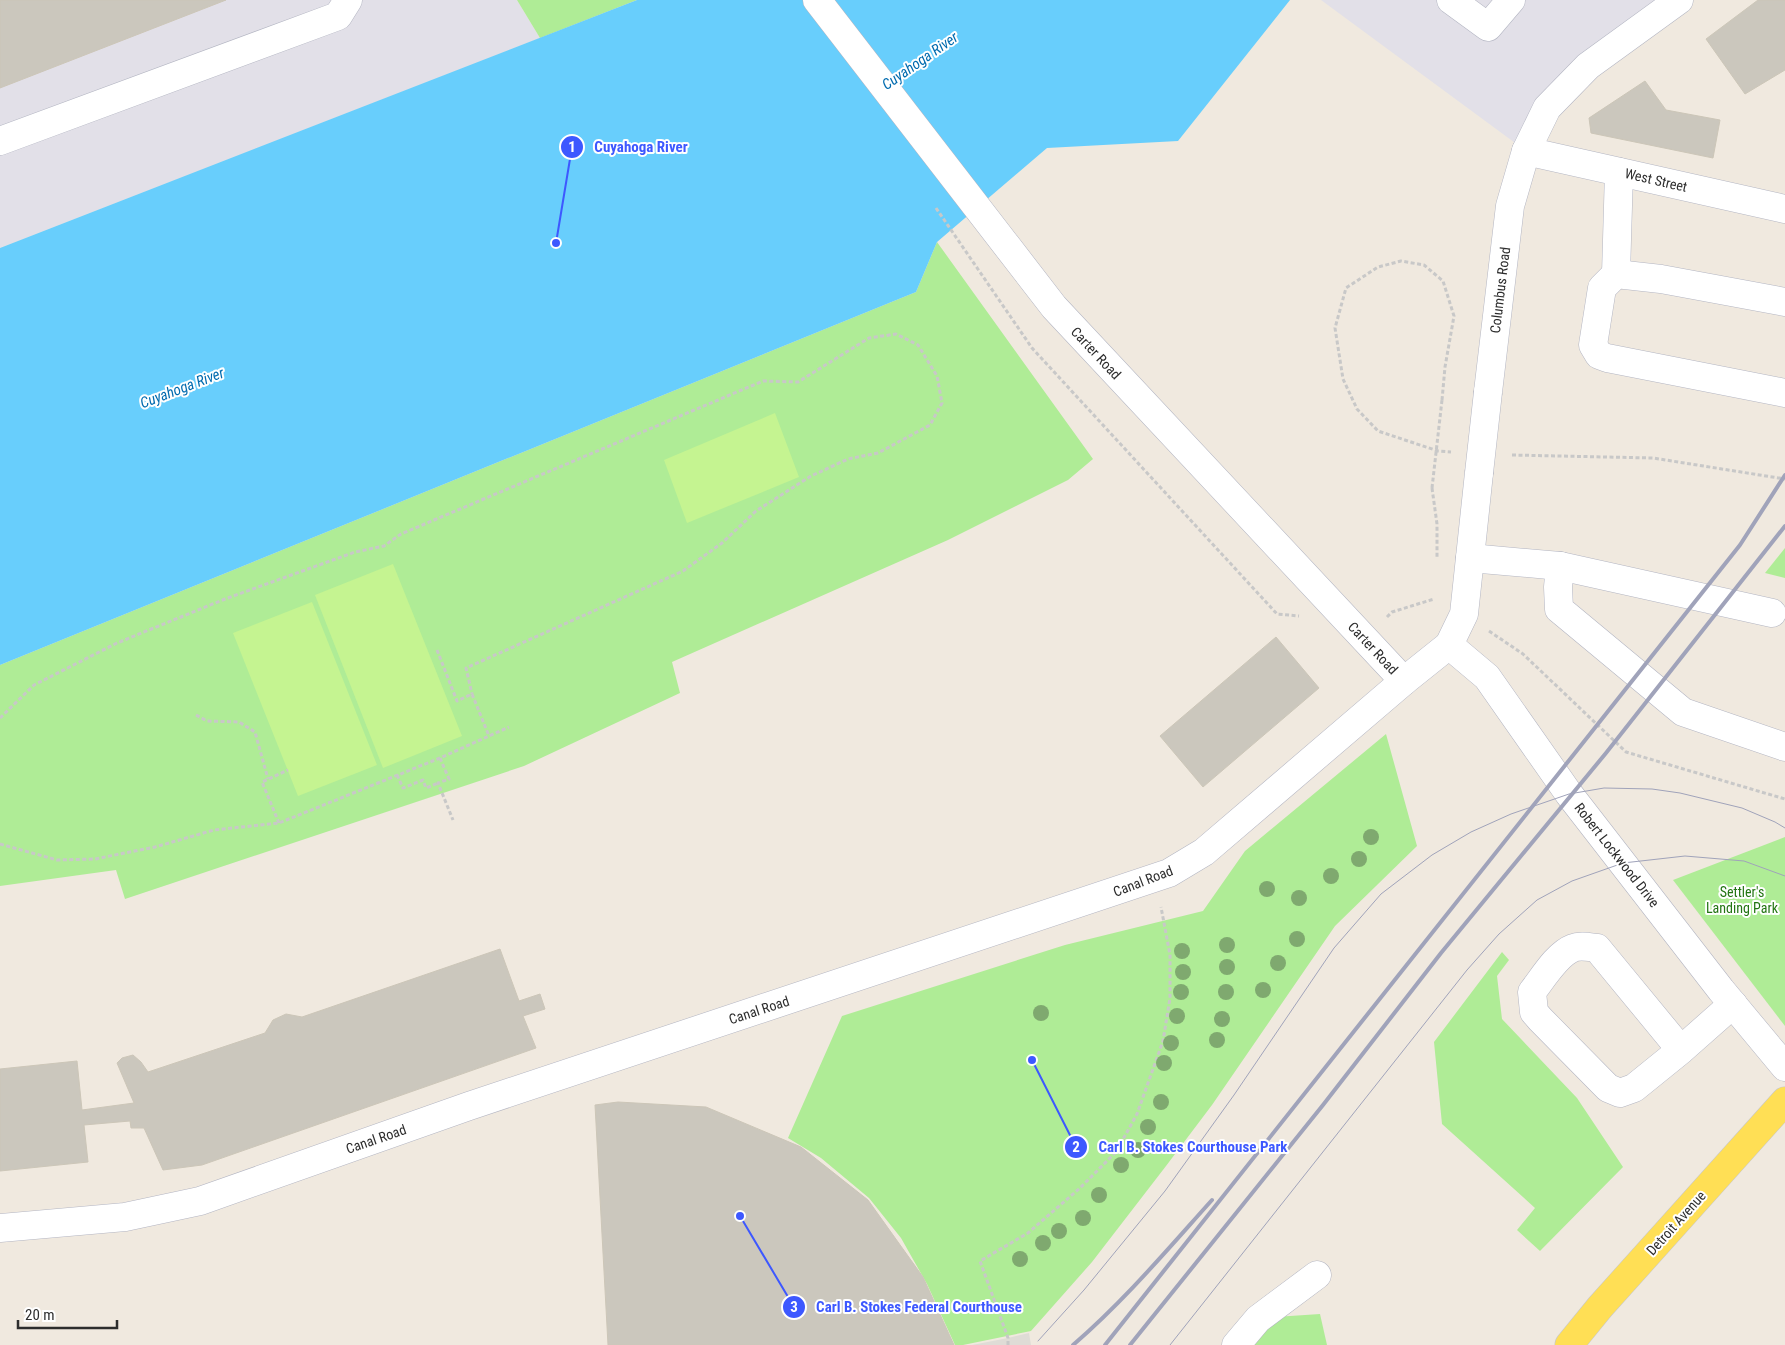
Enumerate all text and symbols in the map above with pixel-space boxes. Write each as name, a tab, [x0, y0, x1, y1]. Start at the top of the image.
water label: Cuyahoga River	[879, 28, 962, 94]
callout: Cuyahoga River	[559, 132, 698, 162]
text: 1	[568, 138, 576, 156]
text: Cuyahoga River	[594, 138, 688, 156]
street label: West Street	[1623, 165, 1689, 195]
street label: Columbus Road	[1487, 246, 1513, 334]
street label: Carter Road	[1068, 324, 1124, 382]
water label: Cuyahoga River	[137, 364, 227, 412]
street label: Carter Road	[1345, 619, 1401, 677]
street label: Robert Lockwood Drive	[1571, 800, 1663, 911]
street label: Canal Road	[1111, 862, 1175, 900]
park label: Settler's Landing Park	[1706, 884, 1779, 916]
street label: Canal Road	[727, 993, 791, 1027]
street label: Canal Road	[344, 1121, 408, 1157]
callout: Carl B. Stokes Courthouse Park	[1063, 1132, 1297, 1162]
text: 2	[1072, 1138, 1080, 1156]
text: Carl B. Stokes Courthouse Park	[1098, 1138, 1288, 1156]
street label: Detroit Avenue	[1643, 1187, 1709, 1258]
callout: Carl B. Stokes Federal Courthouse	[781, 1292, 1032, 1322]
scale bar	[18, 1298, 116, 1330]
text: 3	[790, 1298, 798, 1316]
text: Carl B. Stokes Federal Courthouse	[816, 1298, 1022, 1316]
text: 20 m	[25, 1306, 55, 1324]

